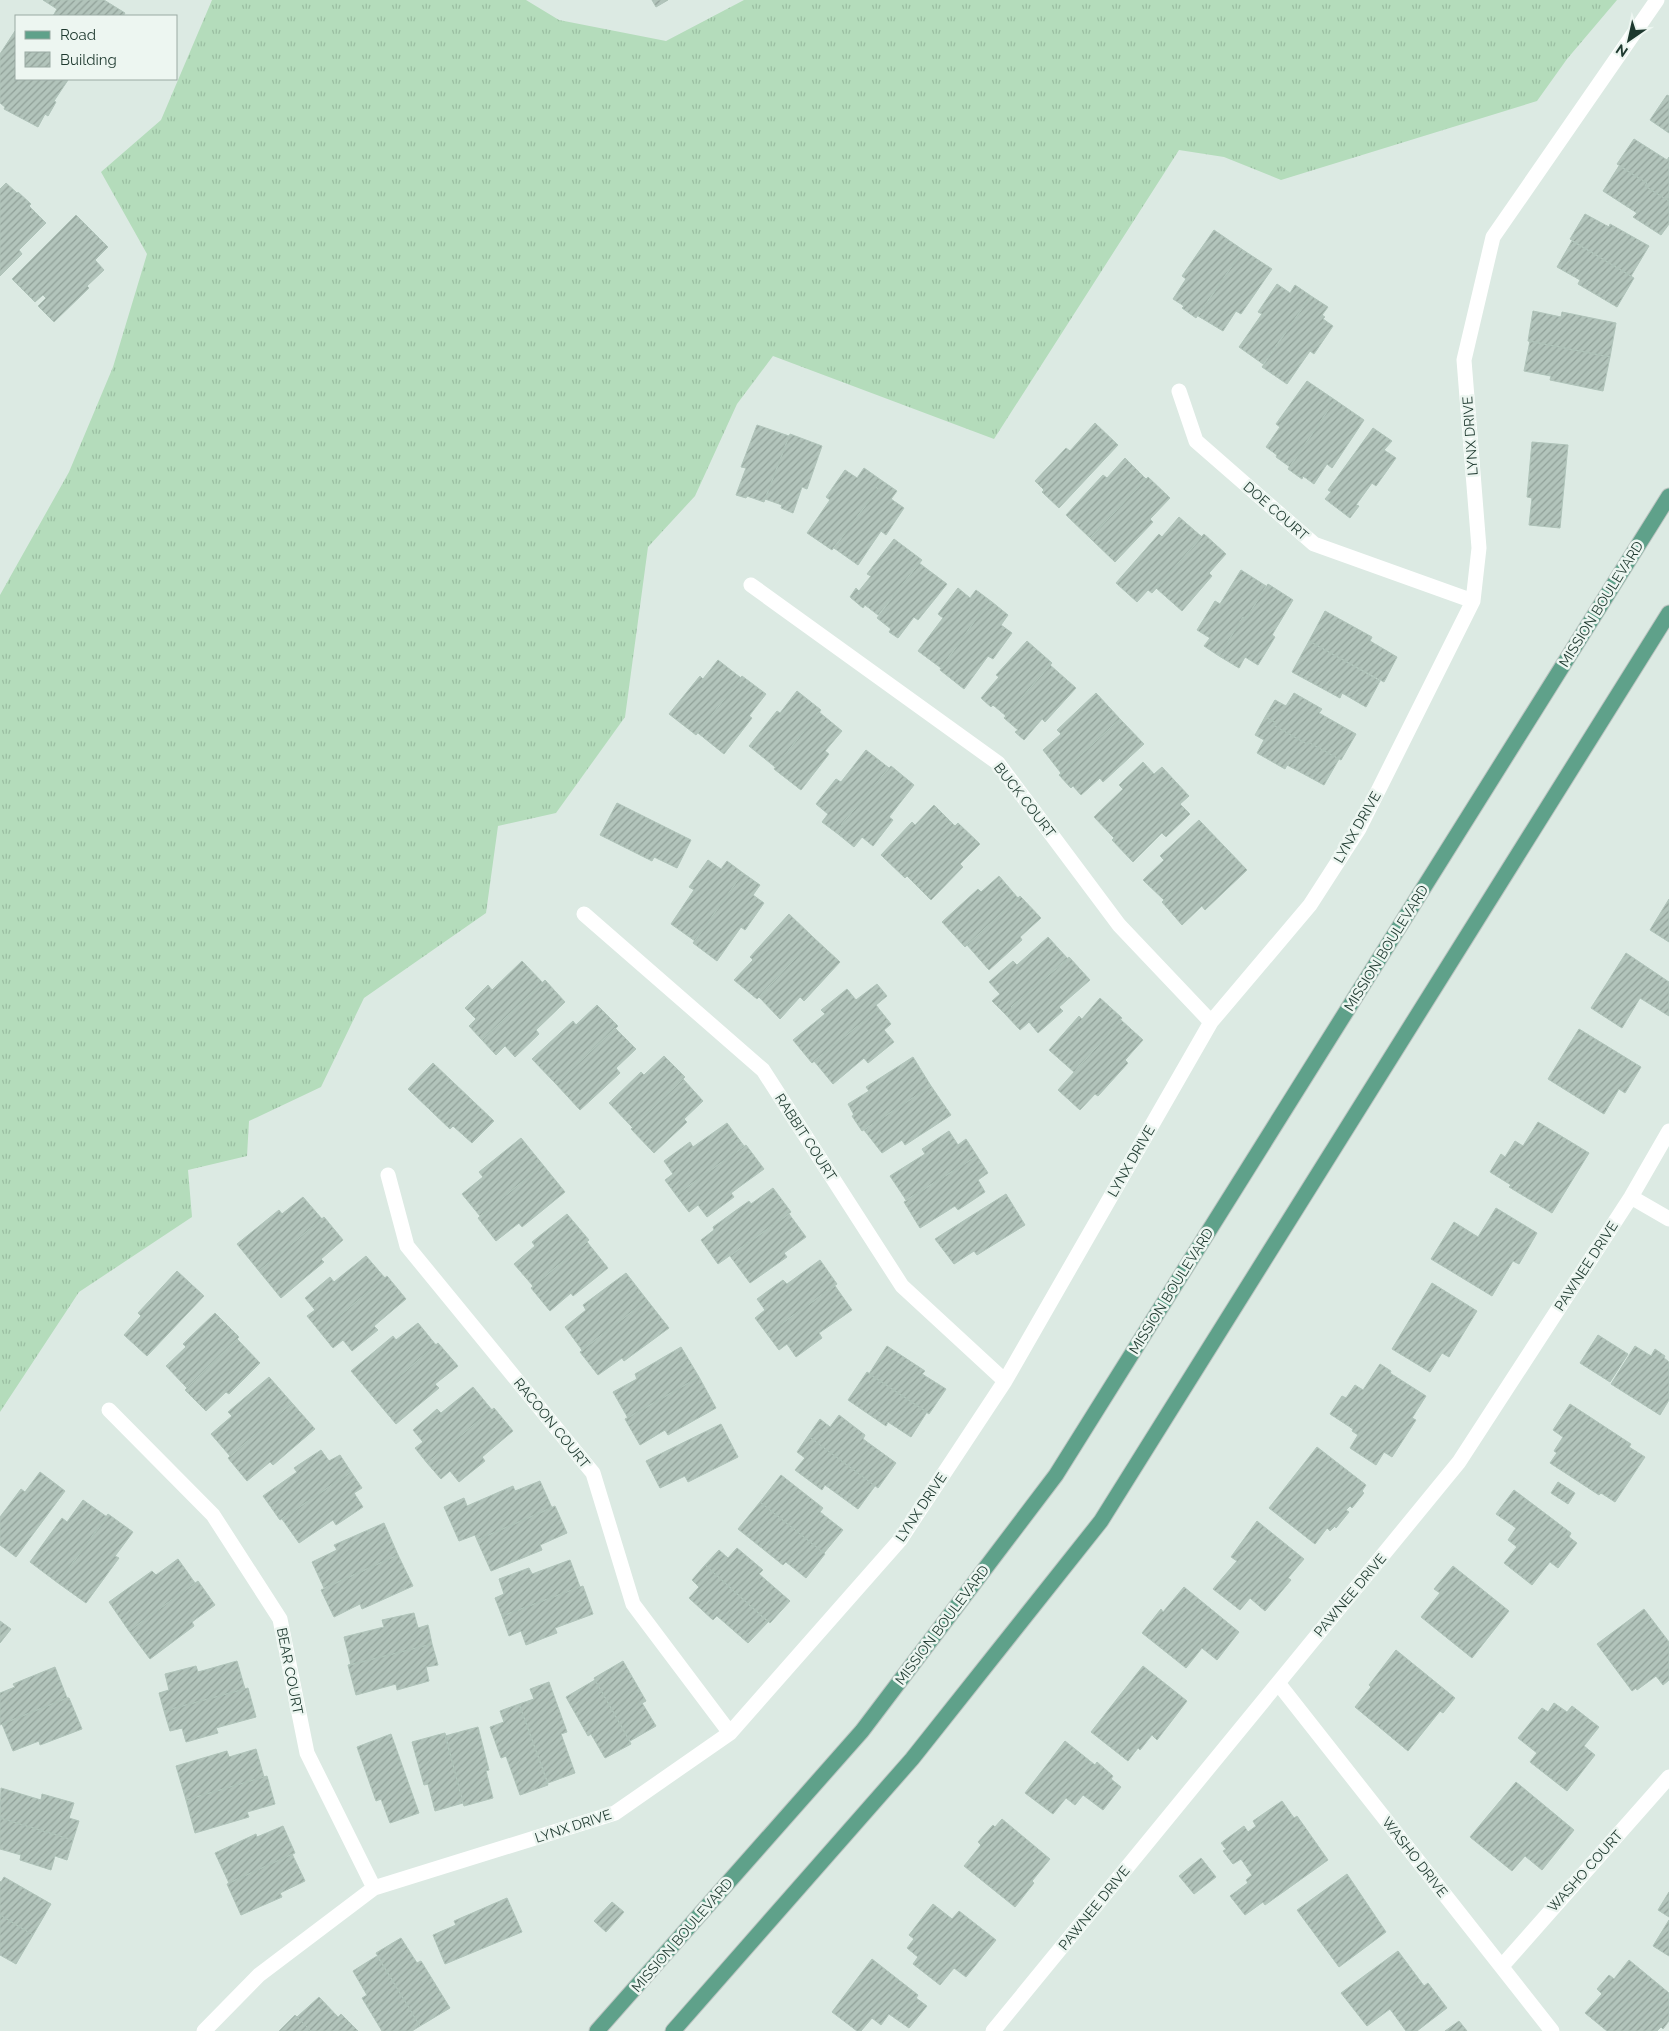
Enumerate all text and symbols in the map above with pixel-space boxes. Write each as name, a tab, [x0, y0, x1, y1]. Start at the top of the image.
legend	[15, 15, 178, 80]
north arrow	[1604, 15, 1654, 65]
text: Road	[60, 26, 96, 44]
text: N	[1613, 41, 1631, 60]
text: Building	[60, 51, 117, 69]
street label: LYNX DRIVE	[1459, 396, 1481, 476]
street label: DOE COURT	[1240, 478, 1312, 544]
street label: MISSION BOULEVARD	[1556, 538, 1646, 670]
street label: BUCK COURT	[991, 760, 1059, 841]
street label: LYNX DRIVE	[1330, 789, 1384, 865]
street label: MISSION BOULEVARD	[1341, 882, 1431, 1014]
street label: RABBIT COURT	[772, 1090, 840, 1184]
street label: LYNX DRIVE	[1104, 1123, 1158, 1199]
street label: PAWNEE DRIVE	[1551, 1218, 1621, 1314]
street label: MISSION BOULEVARD	[1126, 1225, 1216, 1357]
street label: RACOON COURT	[511, 1375, 594, 1472]
street label: LYNX DRIVE	[892, 1470, 950, 1544]
street label: PAWNEE DRIVE	[1311, 1550, 1389, 1640]
street label: MISSION BOULEVARD	[892, 1562, 992, 1688]
street label: BEAR COURT	[274, 1626, 306, 1716]
street label: LYNX DRIVE	[533, 1806, 613, 1846]
street label: WASHO DRIVE	[1379, 1814, 1451, 1900]
street label: WASHO COURT	[1544, 1827, 1626, 1915]
street label: PAWNEE DRIVE	[1055, 1863, 1133, 1953]
street label: MISSION BOULEVARD	[628, 1875, 736, 1995]

